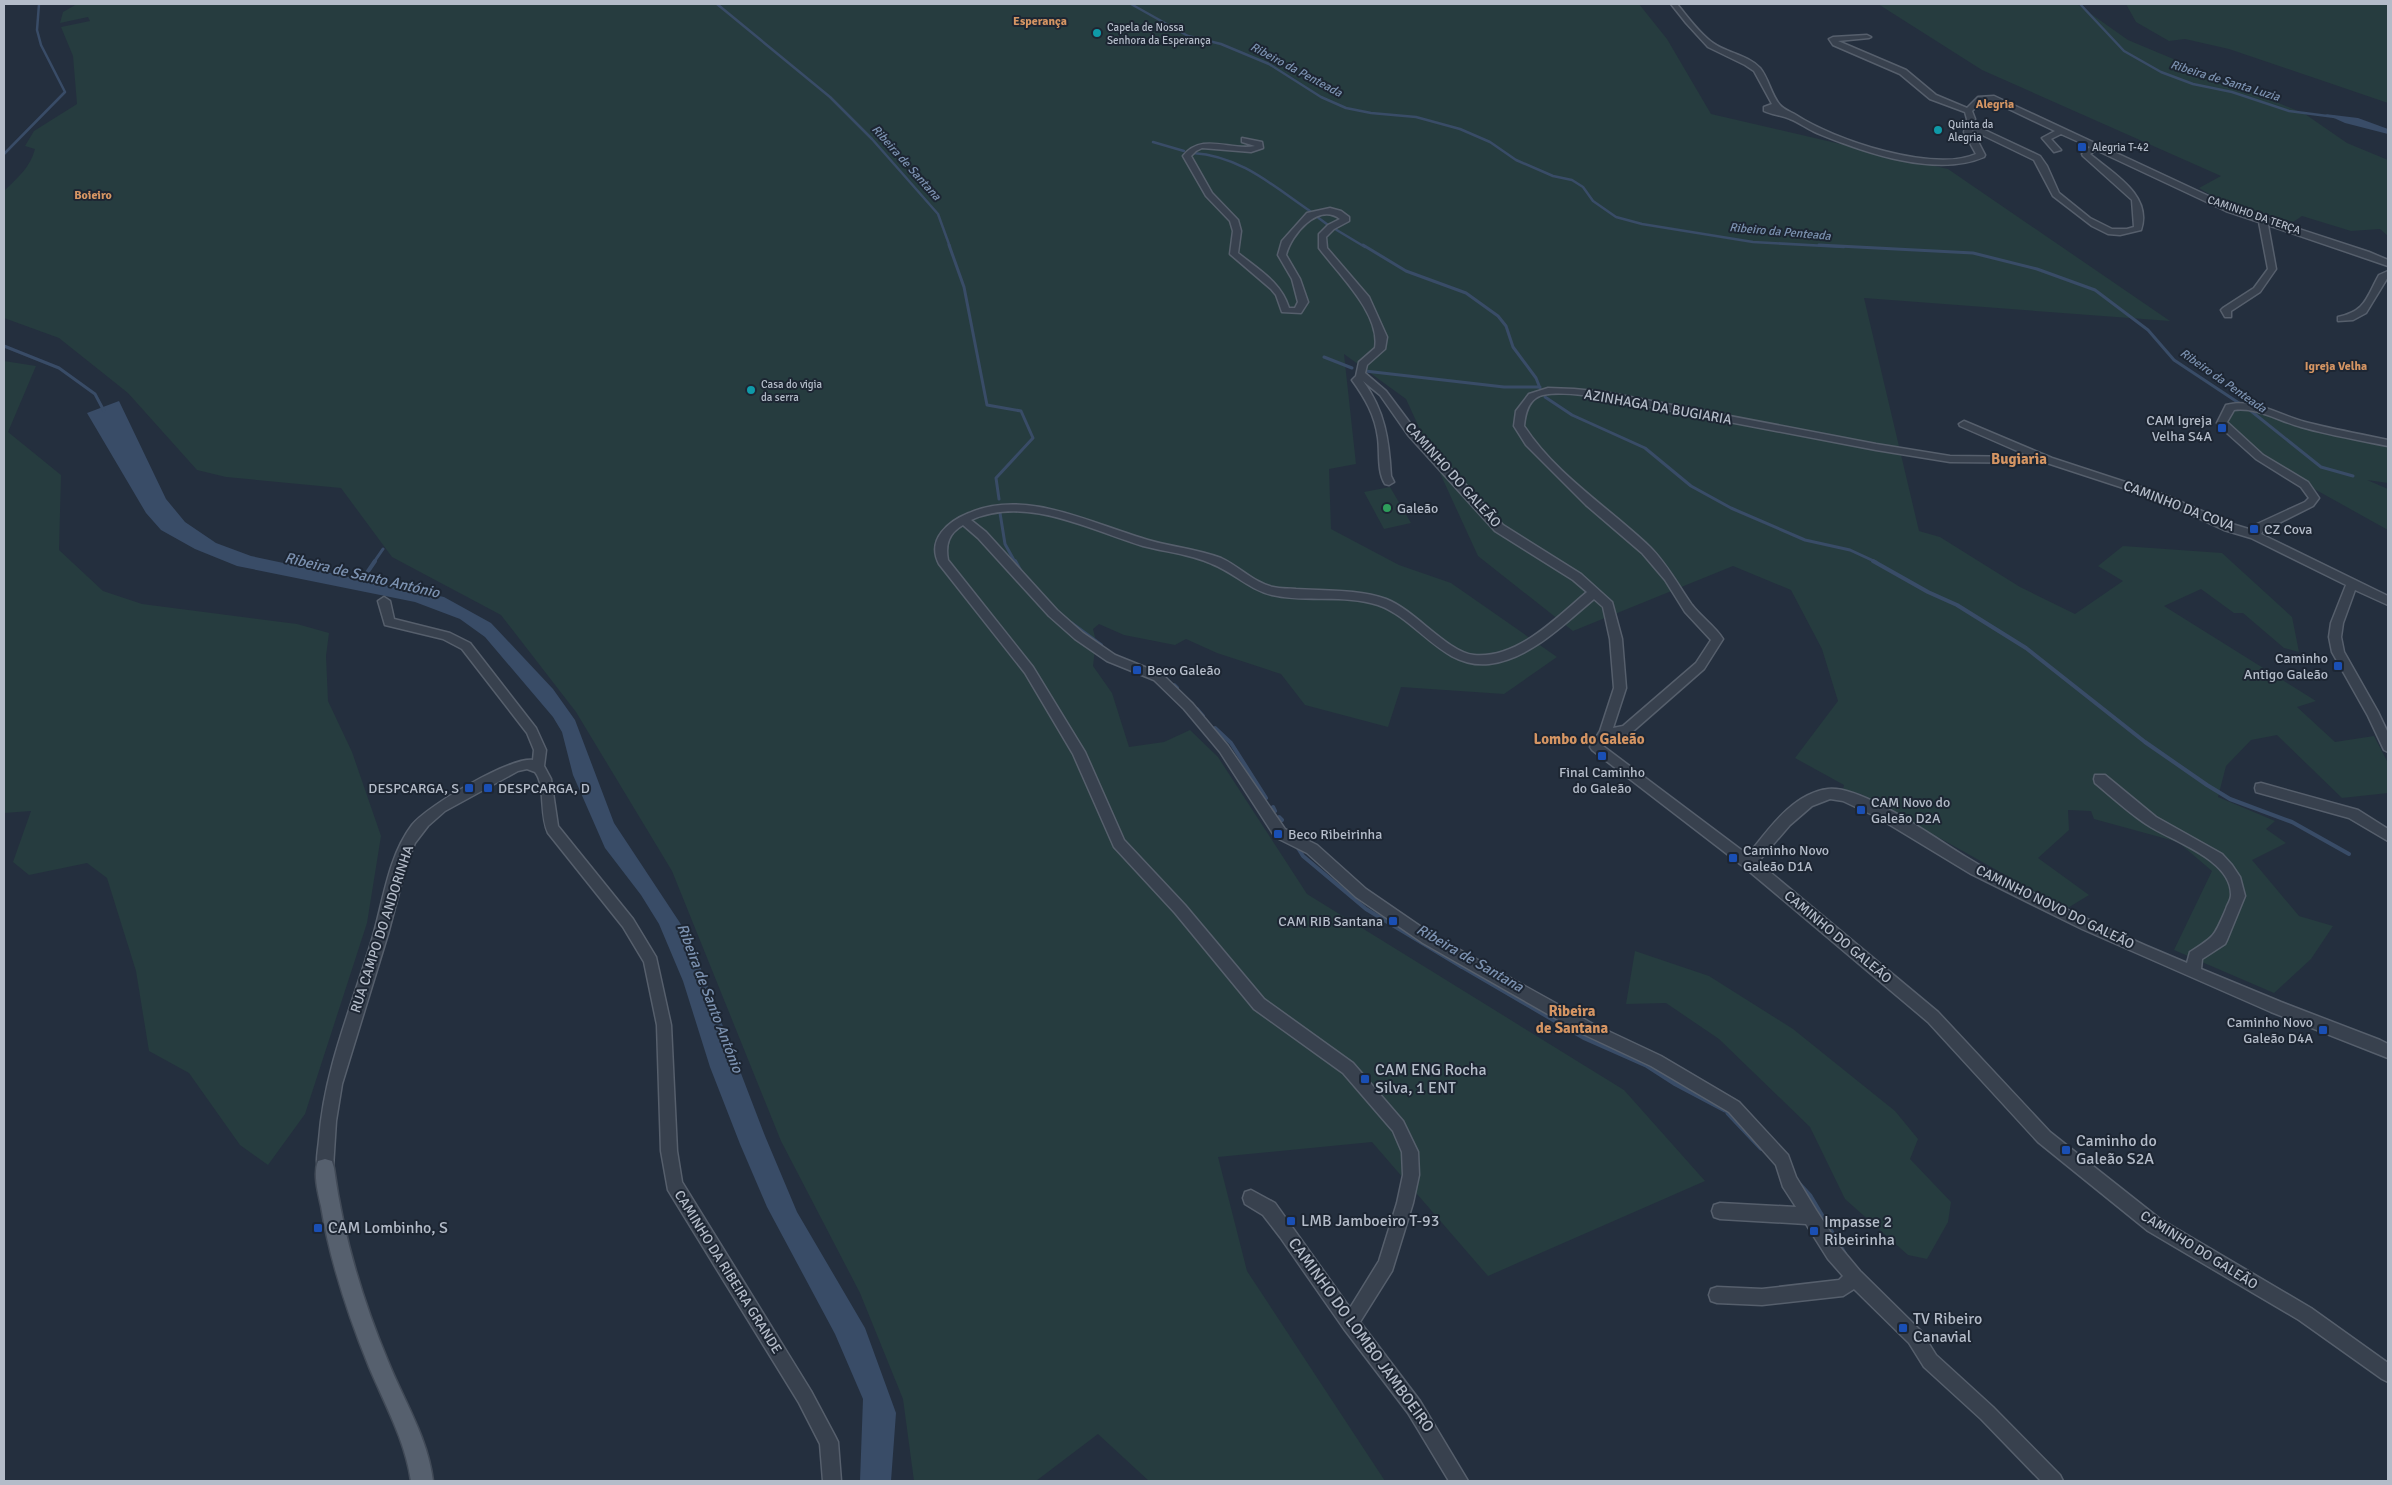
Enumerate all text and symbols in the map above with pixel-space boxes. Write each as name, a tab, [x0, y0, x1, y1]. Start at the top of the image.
district label: Esperança	[1013, 14, 1067, 29]
place label: Capela de Nossa Senhora da Esperança	[1107, 21, 1211, 47]
marker: Capela de Nossa Senhora da Esperança	[1091, 27, 1103, 39]
water label: Ribeiro da Penteada	[1248, 39, 1345, 101]
water label: Ribeira de Santa Luzia	[2169, 57, 2282, 105]
district label: Alegria	[1976, 97, 2014, 112]
place label: Quinta da Alegria	[1948, 118, 1994, 144]
water label: Ribeira de Santana	[868, 122, 944, 204]
marker: Quinta da Alegria	[1932, 124, 1944, 136]
marker: Alegria T-42	[2076, 141, 2088, 153]
place label: Alegria T-42	[2092, 141, 2149, 154]
district label: Boieiro	[74, 188, 112, 203]
street label: CAMINHO DA TERÇA	[2206, 193, 2303, 237]
water label: Ribeiro da Penteada	[1729, 220, 1832, 244]
water label: Ribeiro da Penteada	[2177, 346, 2270, 417]
district label: Igreja Velha	[2305, 359, 2367, 374]
place label: Casa do vigia da serra	[761, 378, 823, 404]
marker: Casa do vigia da serra	[745, 384, 757, 396]
street label: AZINHAGA DA BUGIARIA	[1583, 386, 1734, 428]
place label: CAM Igreja Velha S4A	[2146, 412, 2212, 445]
street label: CAMINHO DO GALEÃO	[1401, 419, 1505, 531]
marker: CAM Igreja Velha S4A	[2216, 422, 2228, 434]
district label: Bugiaria	[1991, 450, 2047, 468]
street label: CAMINHO DA COVA	[2121, 477, 2237, 535]
place label: Galeão	[1397, 500, 1438, 517]
marker: Galeão	[1381, 502, 1393, 514]
place label: CZ Cova	[2264, 521, 2312, 538]
marker: CZ Cova	[2248, 523, 2260, 535]
water label: Ribeira de Santo António	[283, 548, 442, 602]
place label: Caminho Antigo Galeão	[2244, 650, 2328, 683]
marker: Caminho Antigo Galeão	[2332, 660, 2344, 672]
place label: Beco Galeão	[1147, 662, 1221, 679]
marker: Beco Galeão	[1131, 664, 1143, 676]
district label: Lombo do Galeão	[1534, 730, 1645, 748]
marker: Final Caminho do Galeão	[1596, 750, 1608, 762]
place label: Final Caminho do Galeão	[1559, 764, 1645, 797]
place label: DESPCARGA, S	[368, 780, 459, 797]
place label: DESPCARGA, D	[498, 780, 590, 797]
marker: DESPCARGA, S	[463, 782, 475, 794]
marker: DESPCARGA, D	[482, 782, 494, 794]
place label: CAM Novo do Galeão D2A	[1871, 794, 1950, 827]
marker: CAM Novo do Galeão D2A	[1855, 804, 1867, 816]
place label: Beco Ribeirinha	[1288, 826, 1382, 843]
marker: Beco Ribeirinha	[1272, 828, 1284, 840]
place label: Caminho Novo Galeão D1A	[1743, 842, 1829, 875]
street label: RUA CAMPO DO ANDORINHA	[347, 843, 417, 1015]
marker: Caminho Novo Galeão D1A	[1727, 852, 1739, 864]
street label: CAMINHO NOVO DO GALEÃO	[1973, 861, 2137, 953]
street label: CAMINHO DO GALEÃO	[1781, 887, 1895, 987]
place label: CAM RIB Santana	[1278, 913, 1383, 930]
marker: CAM RIB Santana	[1387, 915, 1399, 927]
water label: Ribeira de Santana	[1413, 920, 1527, 996]
water label: Ribeira de Santo António	[673, 921, 747, 1076]
district label: Ribeira de Santana	[1536, 1002, 1608, 1037]
place label: Caminho Novo Galeão D4A	[2227, 1014, 2313, 1047]
marker: Caminho Novo Galeão D4A	[2317, 1024, 2329, 1036]
place label: CAM ENG Rocha Silva, 1 ENT	[1375, 1060, 1487, 1098]
marker: CAM ENG Rocha Silva, 1 ENT	[1359, 1073, 1371, 1085]
place label: Caminho do Galeão S2A	[2076, 1131, 2157, 1169]
marker: Caminho do Galeão S2A	[2060, 1144, 2072, 1156]
street label: CAMINHO DA RIBEIRA GRANDE	[671, 1187, 786, 1357]
street label: CAMINHO DO GALEÃO	[2137, 1207, 2261, 1293]
place label: LMB Jamboeiro T-93	[1301, 1211, 1439, 1231]
place label: Impasse 2 Ribeirinha	[1824, 1212, 1895, 1250]
marker: LMB Jamboeiro T-93	[1285, 1215, 1297, 1227]
place label: CAM Lombinho, S	[328, 1218, 448, 1238]
marker: CAM Lombinho, S	[312, 1222, 324, 1234]
marker: Impasse 2 Ribeirinha	[1808, 1225, 1820, 1237]
street label: CAMINHO DO LOMBO JAMBOEIRO	[1284, 1234, 1438, 1436]
place label: TV Ribeiro Canavial	[1913, 1309, 1982, 1347]
marker: TV Ribeiro Canavial	[1897, 1322, 1909, 1334]

